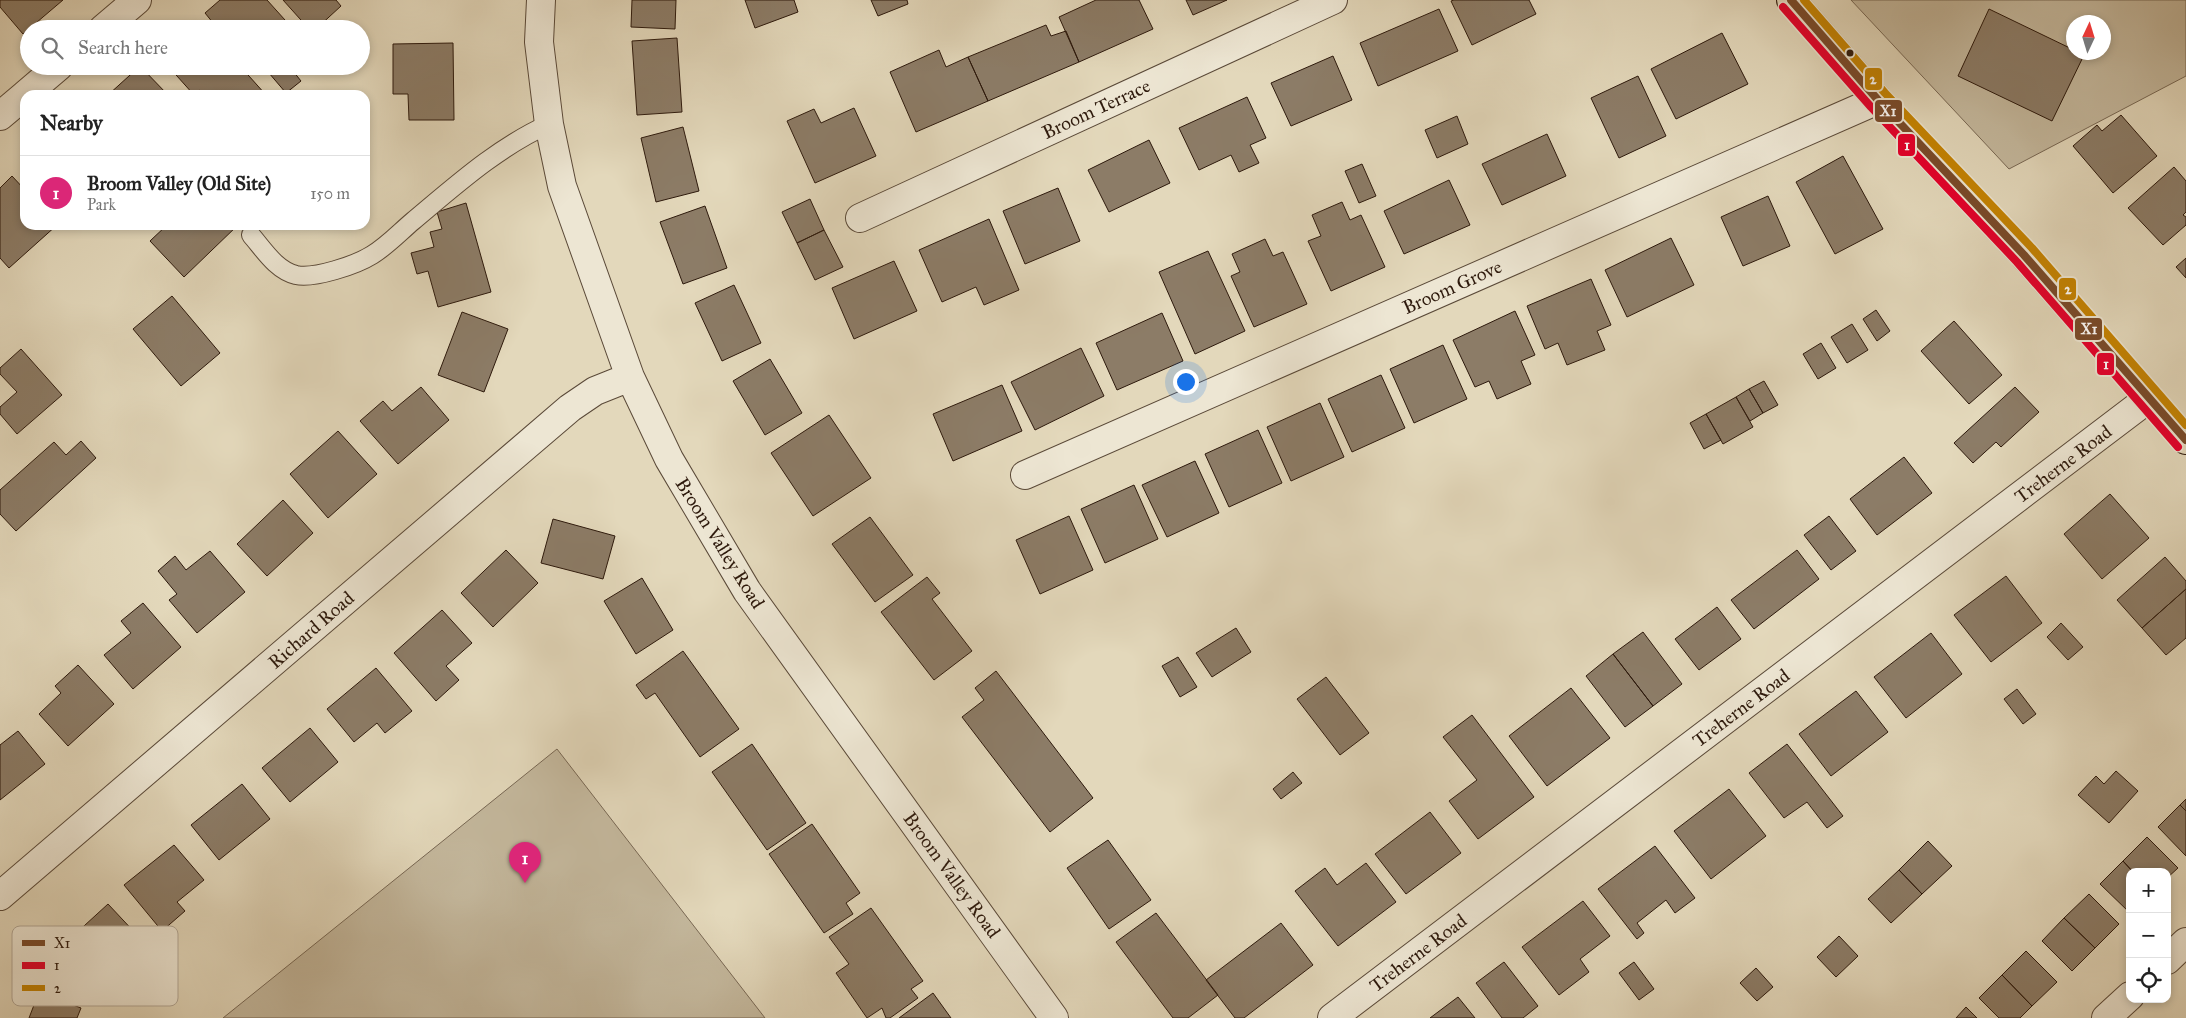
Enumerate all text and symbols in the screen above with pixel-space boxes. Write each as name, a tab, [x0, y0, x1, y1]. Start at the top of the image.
north arrow	[2066, 15, 2111, 60]
search box	[20, 20, 370, 75]
icon: search	[38, 34, 66, 62]
text: Search here	[78, 36, 168, 59]
unlabelled marker	[1845, 48, 1855, 58]
line badge: 2	[1864, 67, 1883, 91]
text: 2	[1870, 71, 1878, 88]
street label: Broom Terrace	[1038, 74, 1154, 144]
line badge: X1	[1874, 99, 1903, 123]
text: X1	[1879, 103, 1897, 120]
text: Nearby	[40, 110, 103, 136]
line badge: 1	[1897, 133, 1916, 157]
text: 1	[1904, 137, 1910, 154]
text: Broom Valley (Old Site)	[87, 172, 271, 195]
text: 1	[53, 184, 59, 203]
text: 150 m	[310, 184, 350, 203]
text: Park	[87, 195, 116, 214]
street label: Broom Grove	[1399, 255, 1505, 319]
line badge: 2	[2058, 277, 2077, 301]
text: 2	[2065, 281, 2073, 298]
line badge: X1	[2074, 317, 2103, 341]
text: X1	[2080, 321, 2098, 338]
line badge: 1	[2096, 352, 2115, 376]
text: 1	[2103, 356, 2109, 373]
your location	[1173, 369, 1199, 395]
street label: Treherne Road	[2010, 420, 2116, 508]
street label: Broom Valley Road	[670, 473, 770, 613]
street label: Richard Road	[263, 586, 359, 674]
street label: Treherne Road	[1688, 664, 1794, 752]
street label: Broom Valley Road	[899, 807, 1006, 943]
pin: 1	[509, 842, 541, 883]
map controls	[2126, 868, 2171, 1003]
button: +	[2126, 868, 2171, 913]
street label: Treherne Road	[1365, 909, 1471, 997]
button: −	[2126, 913, 2171, 958]
legend	[12, 926, 178, 1006]
text: X1	[54, 935, 71, 952]
text: 1	[54, 957, 60, 974]
button: locate	[2126, 958, 2171, 1003]
text: 2	[54, 980, 61, 997]

